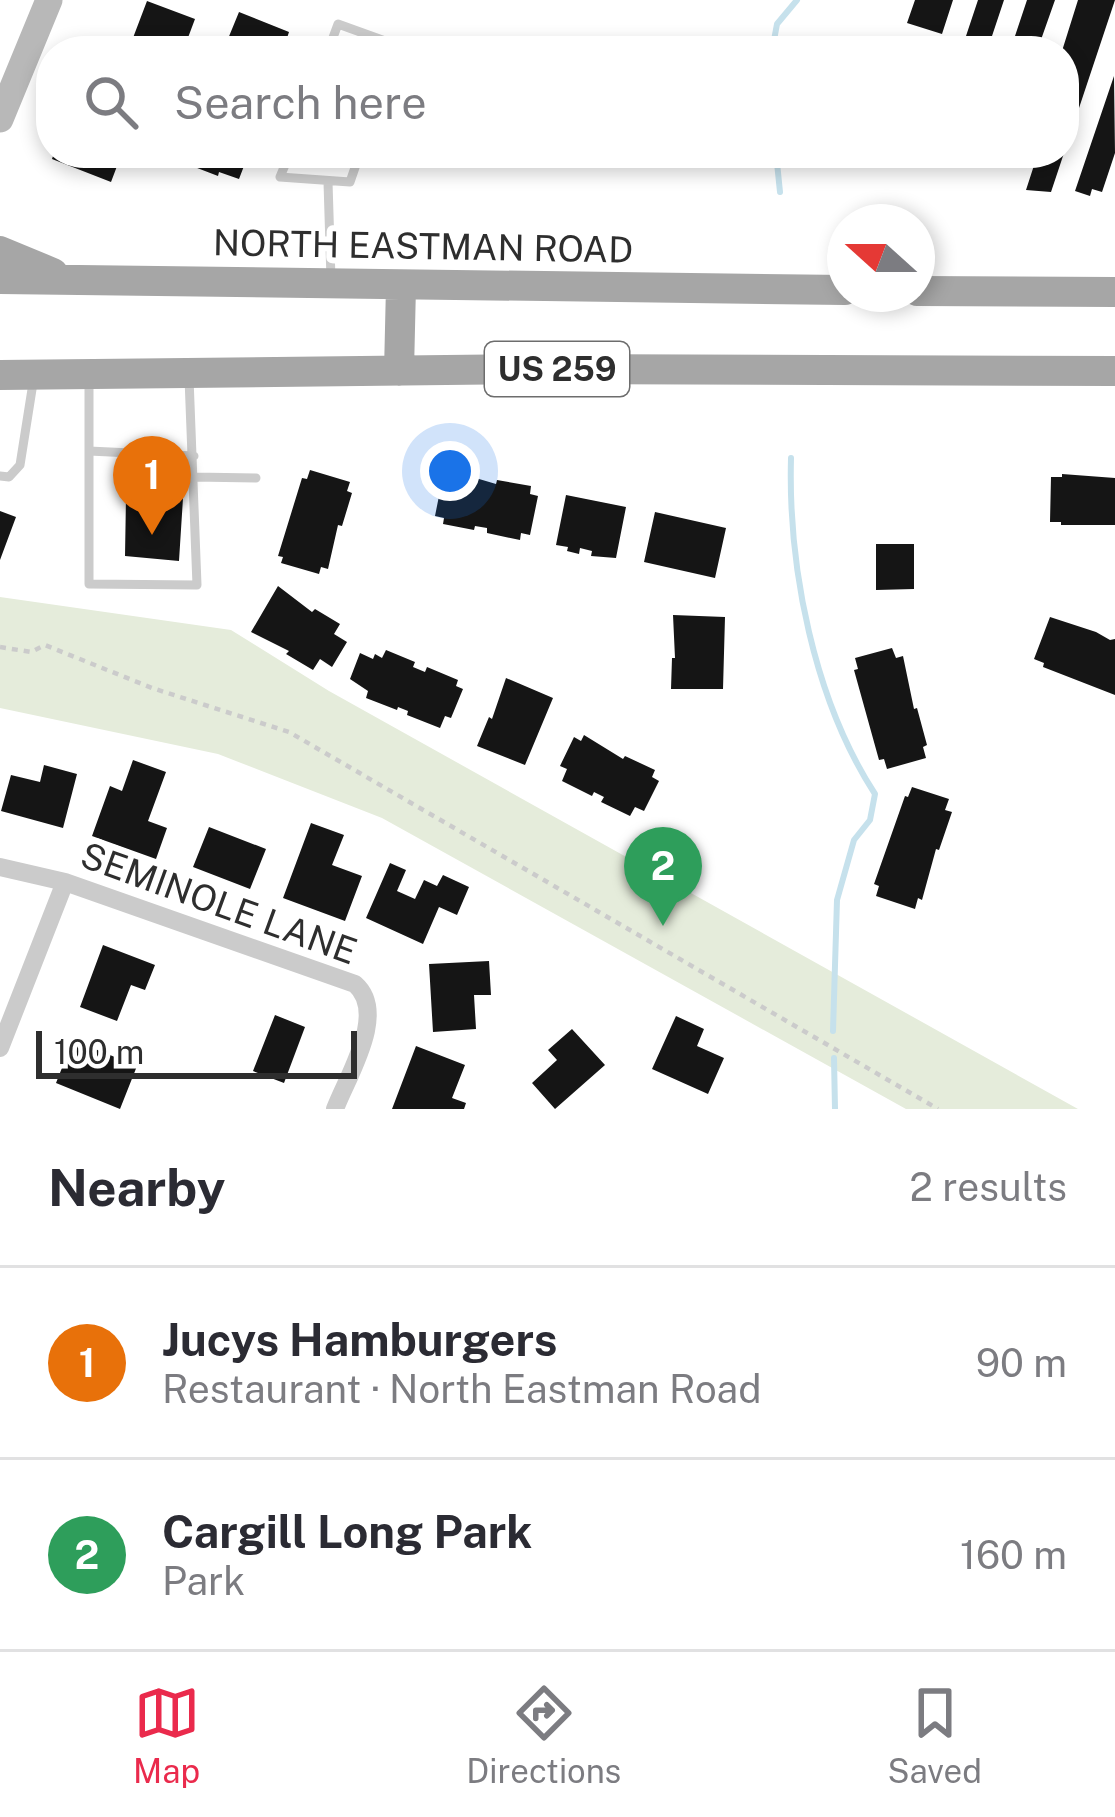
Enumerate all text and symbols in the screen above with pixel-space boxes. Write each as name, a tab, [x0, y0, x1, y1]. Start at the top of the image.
search box	[36, 36, 1079, 168]
icon: search	[78, 69, 144, 135]
text: Search here	[174, 76, 427, 129]
north arrow	[827, 204, 935, 312]
street label: NORTH EASTMAN ROAD	[213, 221, 633, 271]
road number: US 259	[485, 342, 629, 396]
pin: 1	[113, 436, 191, 535]
your location	[420, 441, 480, 501]
pin: 2	[624, 827, 702, 926]
street label: SEMINOLE LANE	[75, 834, 363, 972]
scale bar	[36, 1025, 357, 1078]
text: 100 m	[54, 1033, 144, 1071]
text: Nearby	[48, 1158, 225, 1217]
text: 2 results	[910, 1164, 1067, 1210]
text: Jucys Hamburgers	[162, 1313, 558, 1366]
text: 1	[79, 1340, 95, 1386]
text: 90 m	[976, 1340, 1067, 1386]
text: Restaurant · North Eastman Road	[162, 1366, 761, 1412]
text: Cargill Long Park	[162, 1505, 532, 1558]
text: 2	[75, 1532, 99, 1578]
text: 160 m	[960, 1532, 1067, 1578]
text: Park	[162, 1558, 245, 1604]
tab: Map	[133, 1680, 200, 1790]
tab: Directions	[466, 1680, 621, 1790]
tab: Saved	[888, 1680, 982, 1790]

